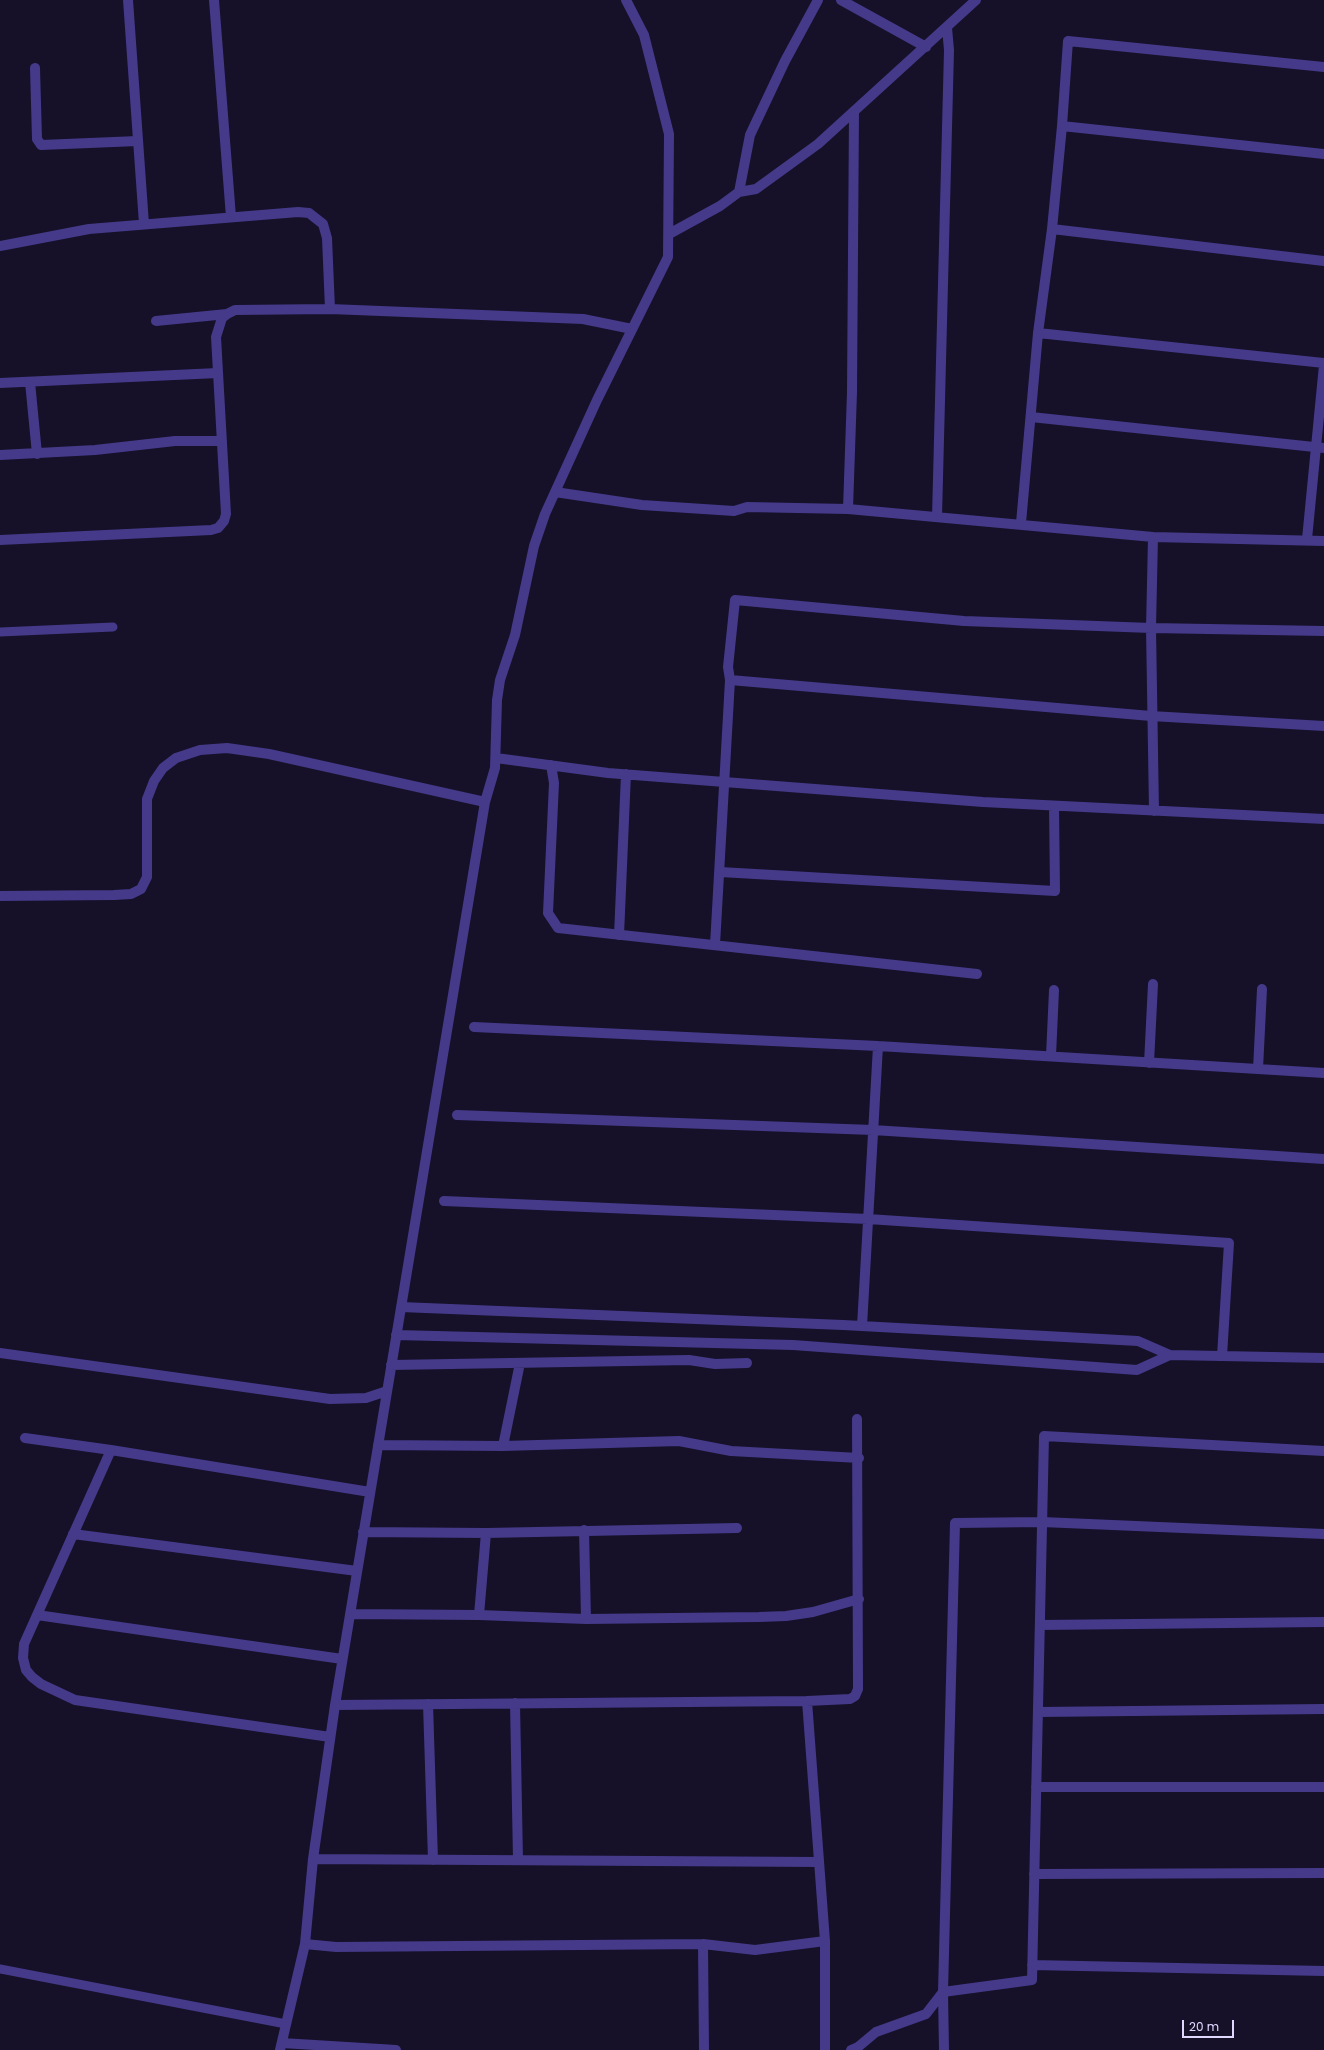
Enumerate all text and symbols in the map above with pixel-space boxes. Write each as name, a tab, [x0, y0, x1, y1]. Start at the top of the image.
scale bar	[1184, 2012, 1236, 2038]
text: 20 m	[1189, 2018, 1219, 2035]

